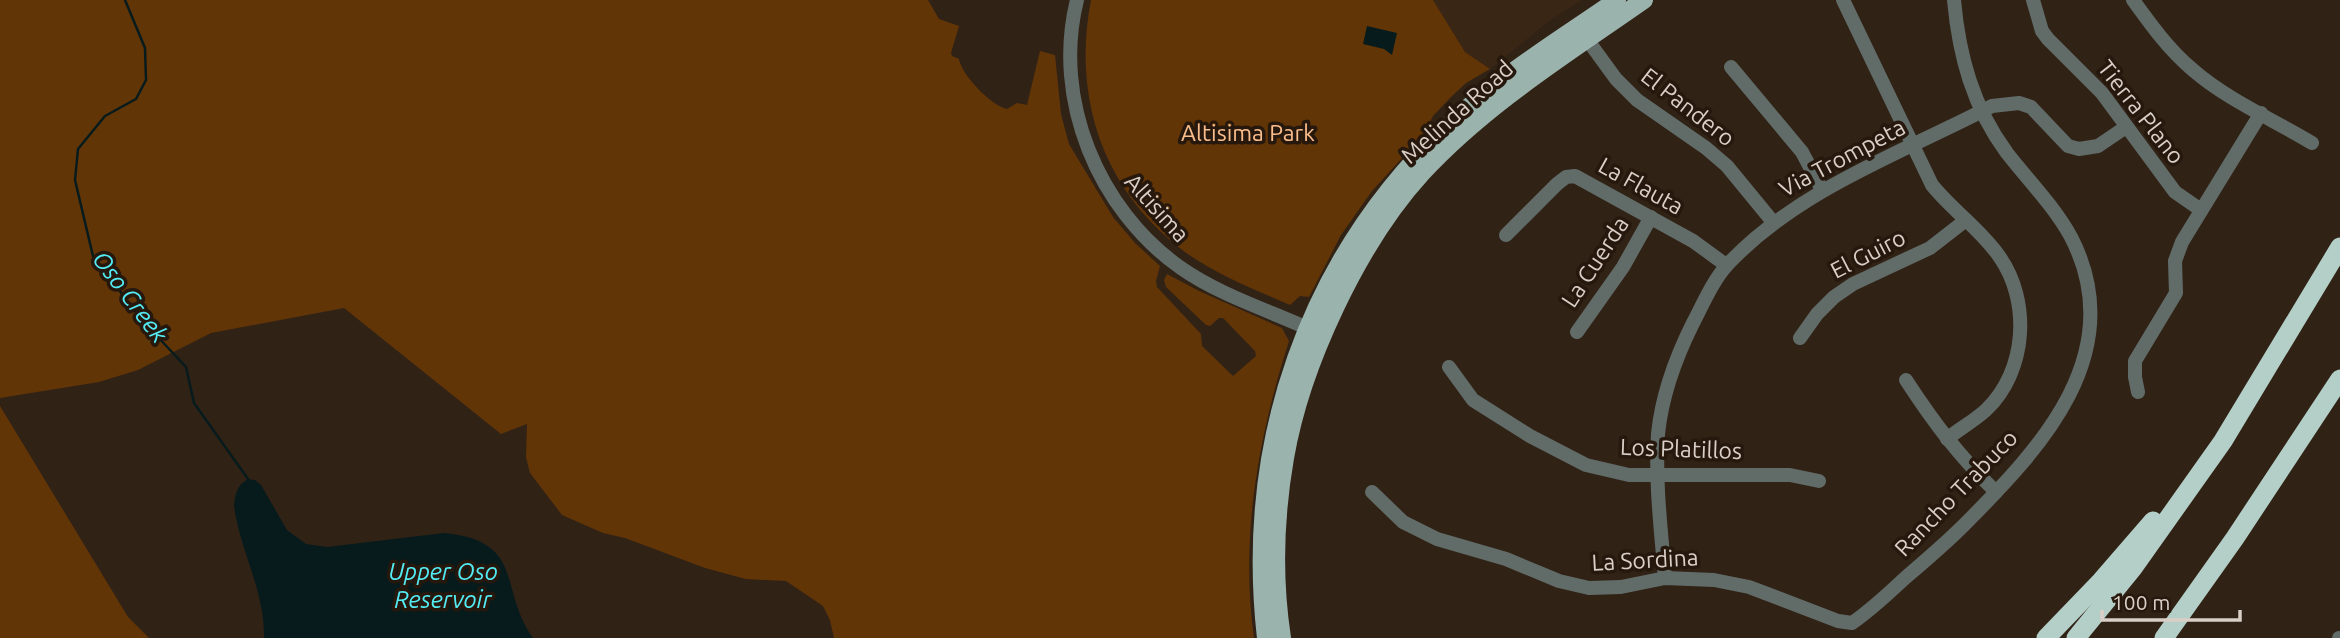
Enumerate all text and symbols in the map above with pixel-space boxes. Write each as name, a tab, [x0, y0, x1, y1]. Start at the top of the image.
street label: Melinda Road	[1396, 55, 1517, 168]
street label: Tierra Plano	[2093, 55, 2190, 168]
street label: El Pandero	[1637, 63, 1740, 151]
street label: Via Trompeta	[1775, 114, 1909, 201]
park label: Altisima Park	[1181, 120, 1315, 145]
street label: La Flauta	[1595, 152, 1688, 219]
street label: Altisima	[1120, 169, 1194, 247]
street label: La Cuerda	[1556, 212, 1633, 312]
street label: El Guiro	[1826, 224, 1909, 283]
water label: Oso Creek	[87, 246, 174, 348]
street label: Rancho Trabuco	[1889, 425, 2022, 561]
street label: Los Platillos	[1620, 434, 1743, 463]
street label: La Sordina	[1591, 544, 1699, 575]
water label: Upper Oso Reservoir	[388, 558, 498, 613]
scale bar	[2102, 578, 2240, 622]
text: 100 m	[2112, 590, 2170, 614]

